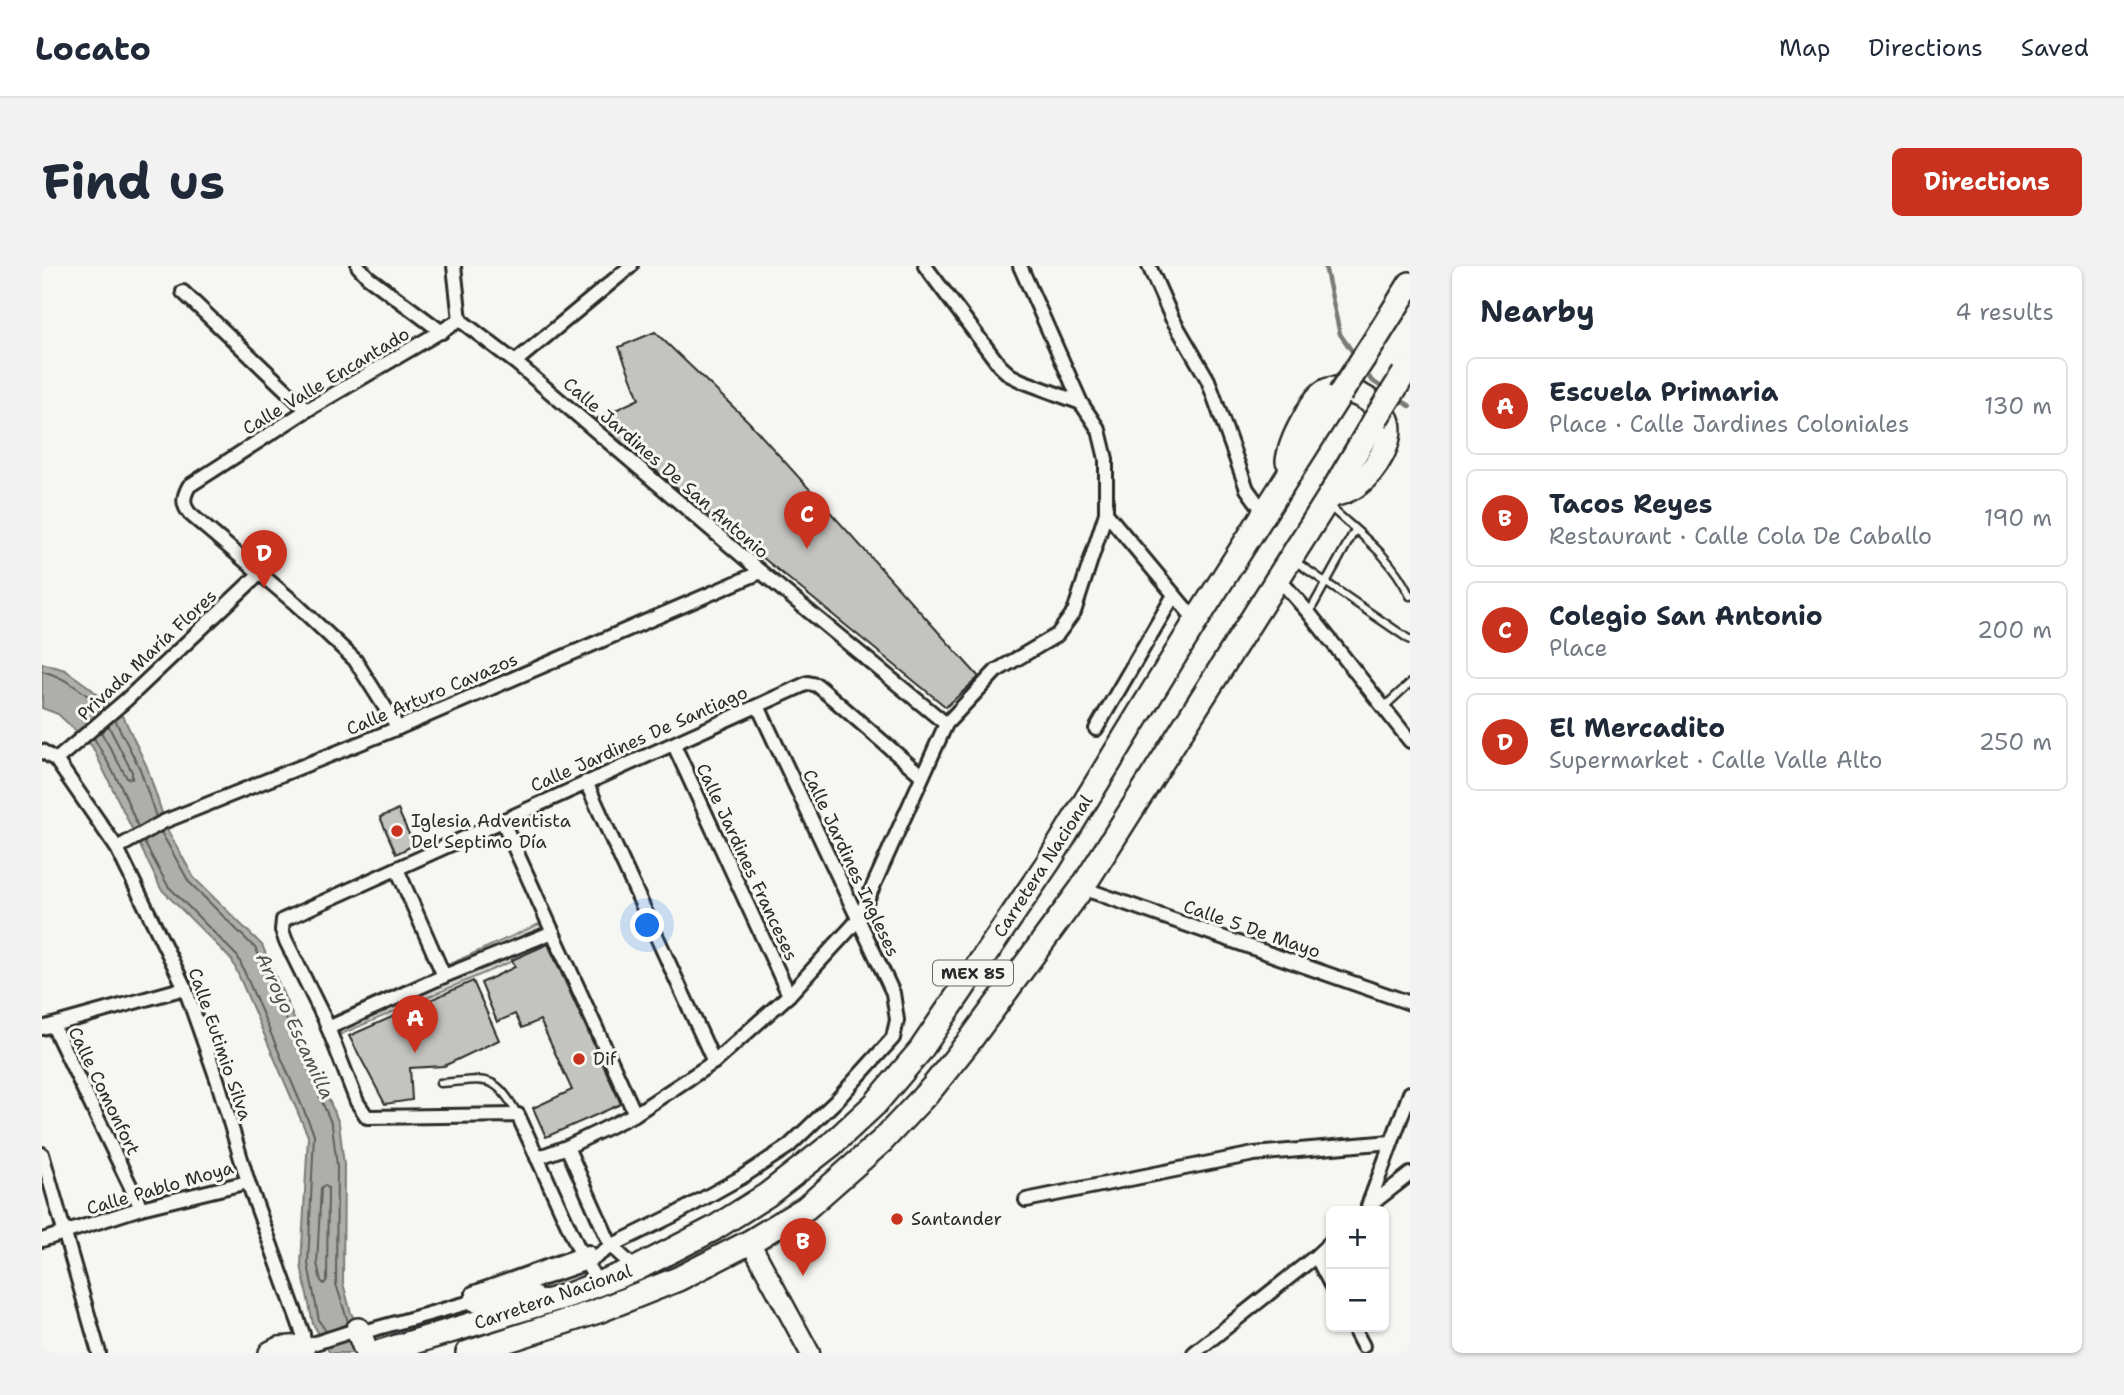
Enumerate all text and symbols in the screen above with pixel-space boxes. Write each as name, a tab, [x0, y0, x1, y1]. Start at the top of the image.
text: Locato	[35, 26, 151, 71]
text: Map	[1779, 32, 1830, 64]
text: Directions	[1868, 32, 1983, 64]
text: Saved	[2021, 32, 2089, 64]
button: Directions	[1892, 148, 2082, 216]
text: Find us	[42, 149, 225, 215]
text: Nearby	[1480, 291, 1595, 332]
text: 4 results	[1955, 297, 2054, 327]
street label: Calle Valle Encantado	[238, 322, 414, 440]
street label: Calle Jardines De San Antonio	[558, 372, 774, 564]
text: Escuela Primaria	[1549, 374, 1778, 409]
text: A	[1496, 391, 1514, 421]
text: 130 m	[1984, 391, 2052, 421]
text: Place · Calle Jardines Coloniales	[1549, 409, 1909, 439]
text: Tacos Reyes	[1549, 486, 1713, 521]
pin: C	[784, 491, 830, 549]
text: B	[1498, 503, 1512, 533]
text: 190 m	[1984, 503, 2052, 533]
text: Restaurant · Calle Cola De Caballo	[1549, 521, 1932, 551]
pin: D	[241, 530, 287, 588]
street label: Privada María Flores	[72, 584, 222, 726]
text: Colegio San Antonio	[1549, 598, 1823, 633]
text: C	[1498, 615, 1512, 645]
text: 200 m	[1977, 615, 2052, 645]
text: Place	[1549, 633, 1608, 663]
street label: Calle Arturo Cavazos	[343, 647, 521, 741]
street label: Calle Jardines De Santiago	[527, 680, 751, 798]
text: El Mercadito	[1549, 710, 1725, 745]
text: D	[1497, 727, 1513, 757]
text: 250 m	[1979, 727, 2052, 757]
text: Supermarket · Calle Valle Alto	[1549, 745, 1882, 775]
street label: Calle Jardines Franceses	[691, 759, 803, 965]
street label: Calle Jardines Ingleses	[797, 765, 905, 961]
street label: Carretera Nacional	[988, 790, 1098, 942]
place label: Iglesia Adventista Del Septimo Día	[411, 809, 571, 854]
marker: Iglesia Adventista Del Septimo Día	[389, 823, 405, 839]
street label: Calle 5 De Mayo	[1180, 894, 1324, 964]
your location	[630, 908, 664, 942]
water label: Arroyo Escamilla	[250, 949, 340, 1103]
road number: MEX 85	[933, 960, 1013, 986]
street label: Calle Eutimio Silva	[183, 965, 257, 1123]
pin: A	[392, 995, 438, 1053]
street label: Calle Comonfort	[63, 1023, 146, 1159]
place label: Dif	[593, 1047, 617, 1071]
marker: Dif	[571, 1051, 587, 1067]
street label: Calle Pablo Moya	[84, 1156, 236, 1220]
map controls	[1326, 1206, 1389, 1332]
button: +	[1326, 1206, 1389, 1269]
place label: Santander	[911, 1207, 1002, 1231]
marker: Santander	[889, 1211, 905, 1227]
pin: B	[780, 1218, 826, 1276]
street label: Carretera Nacional	[471, 1259, 636, 1335]
button: −	[1326, 1269, 1389, 1332]

